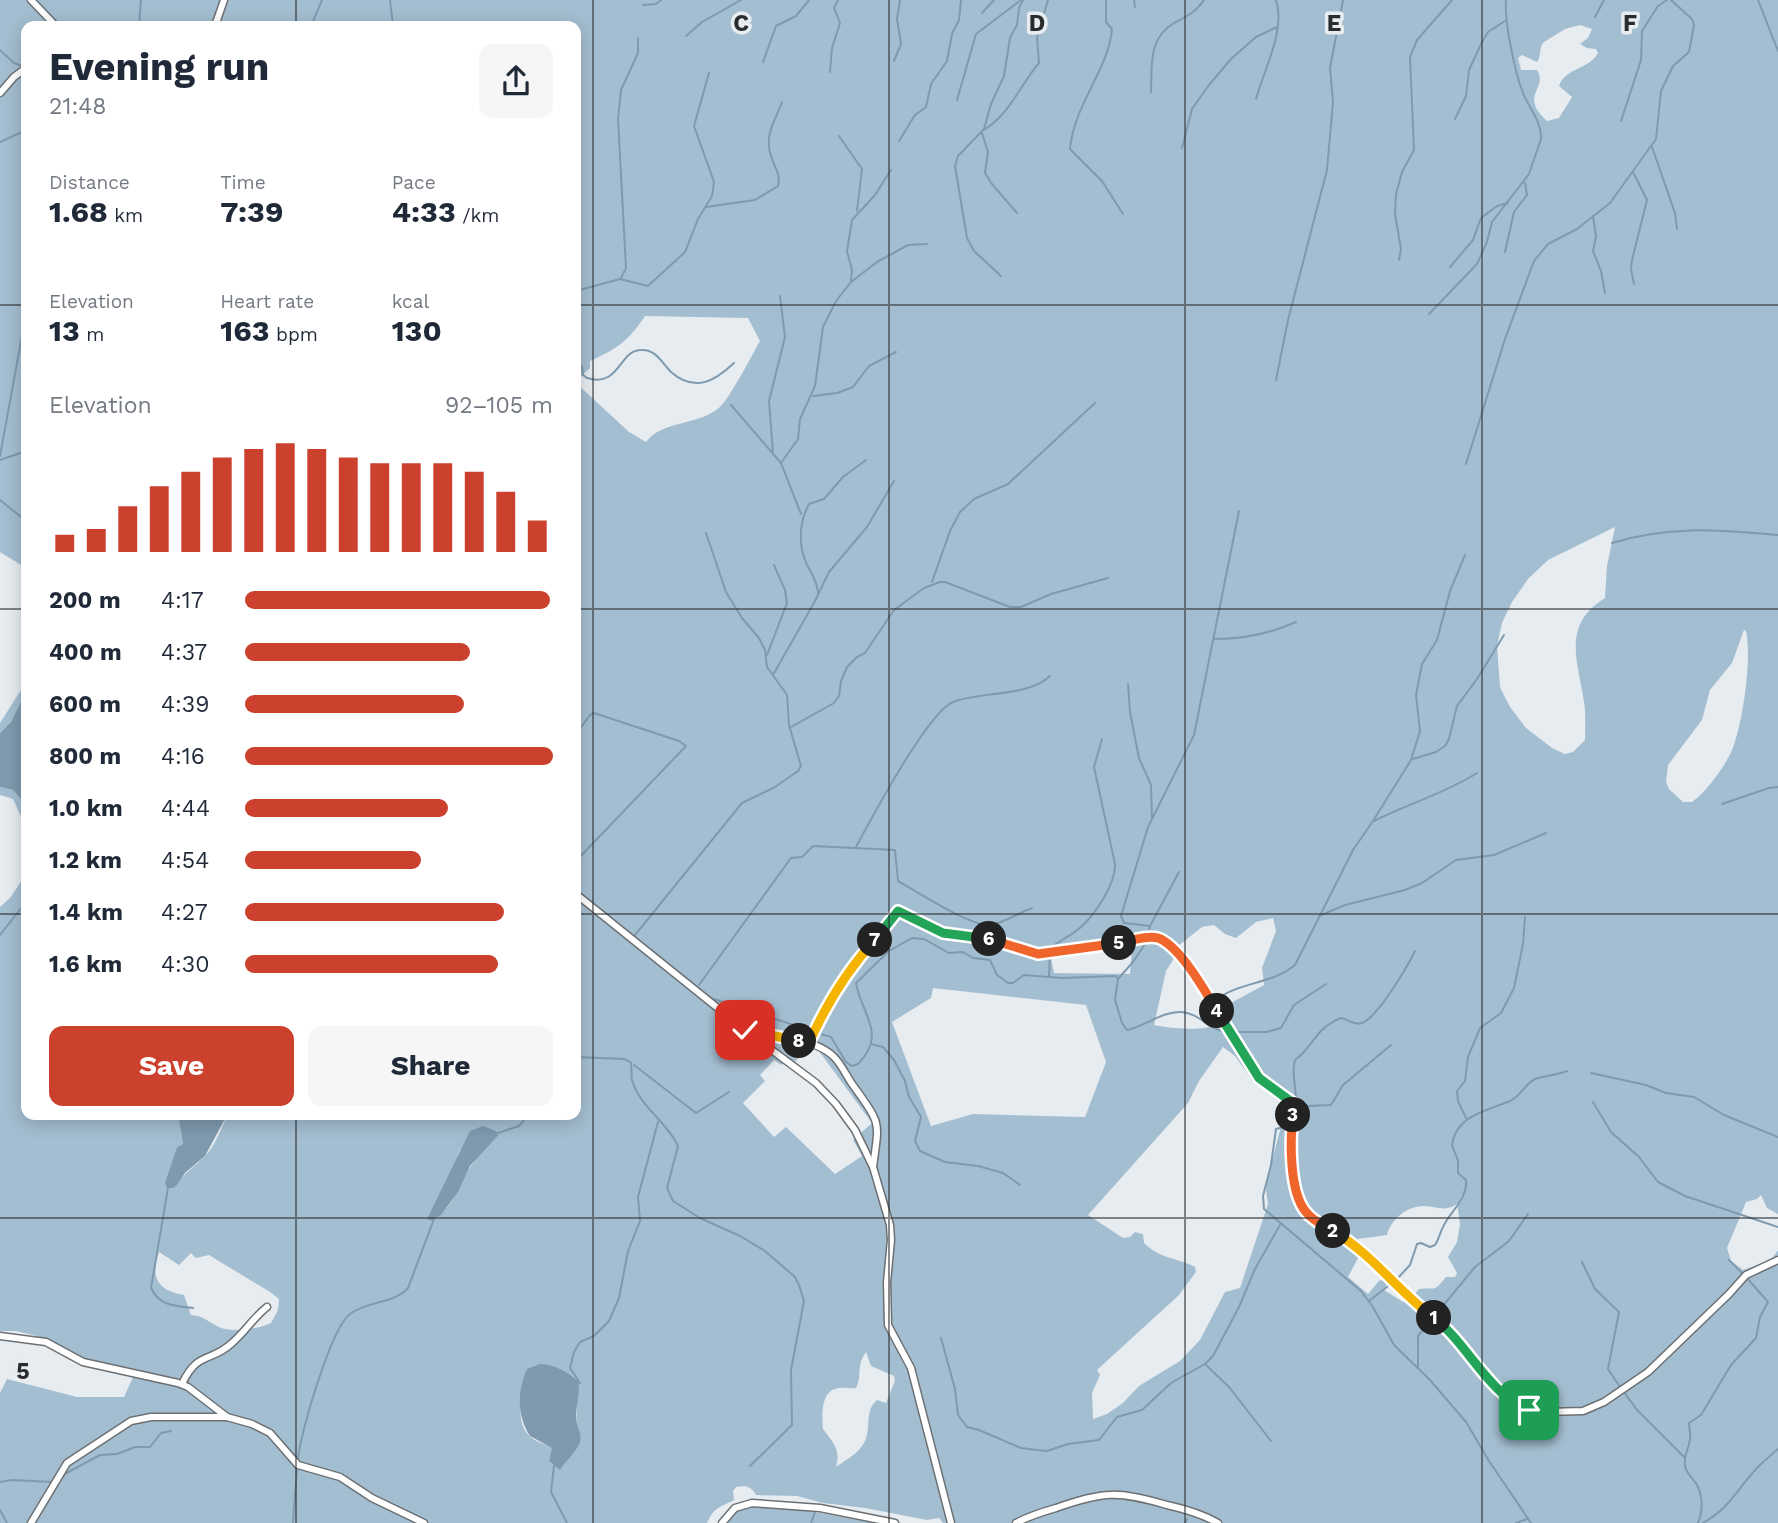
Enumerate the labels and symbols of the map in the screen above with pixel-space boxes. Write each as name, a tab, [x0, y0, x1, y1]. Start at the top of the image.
text: C	[733, 10, 749, 37]
text: D	[1029, 10, 1045, 37]
text: E	[1327, 10, 1341, 37]
text: F	[1623, 10, 1637, 37]
pin: 7	[858, 922, 892, 958]
pin: 6	[972, 922, 1006, 956]
pin: 5	[1102, 926, 1136, 960]
pin: 4	[1200, 993, 1234, 1028]
pin	[715, 1000, 775, 1060]
pin: 8	[782, 1024, 816, 1058]
pin: 3	[1276, 1098, 1310, 1132]
pin: 2	[1316, 1214, 1350, 1248]
pin: 1	[1416, 1300, 1452, 1336]
text: 5	[16, 1358, 30, 1385]
pin	[1499, 1380, 1559, 1440]

